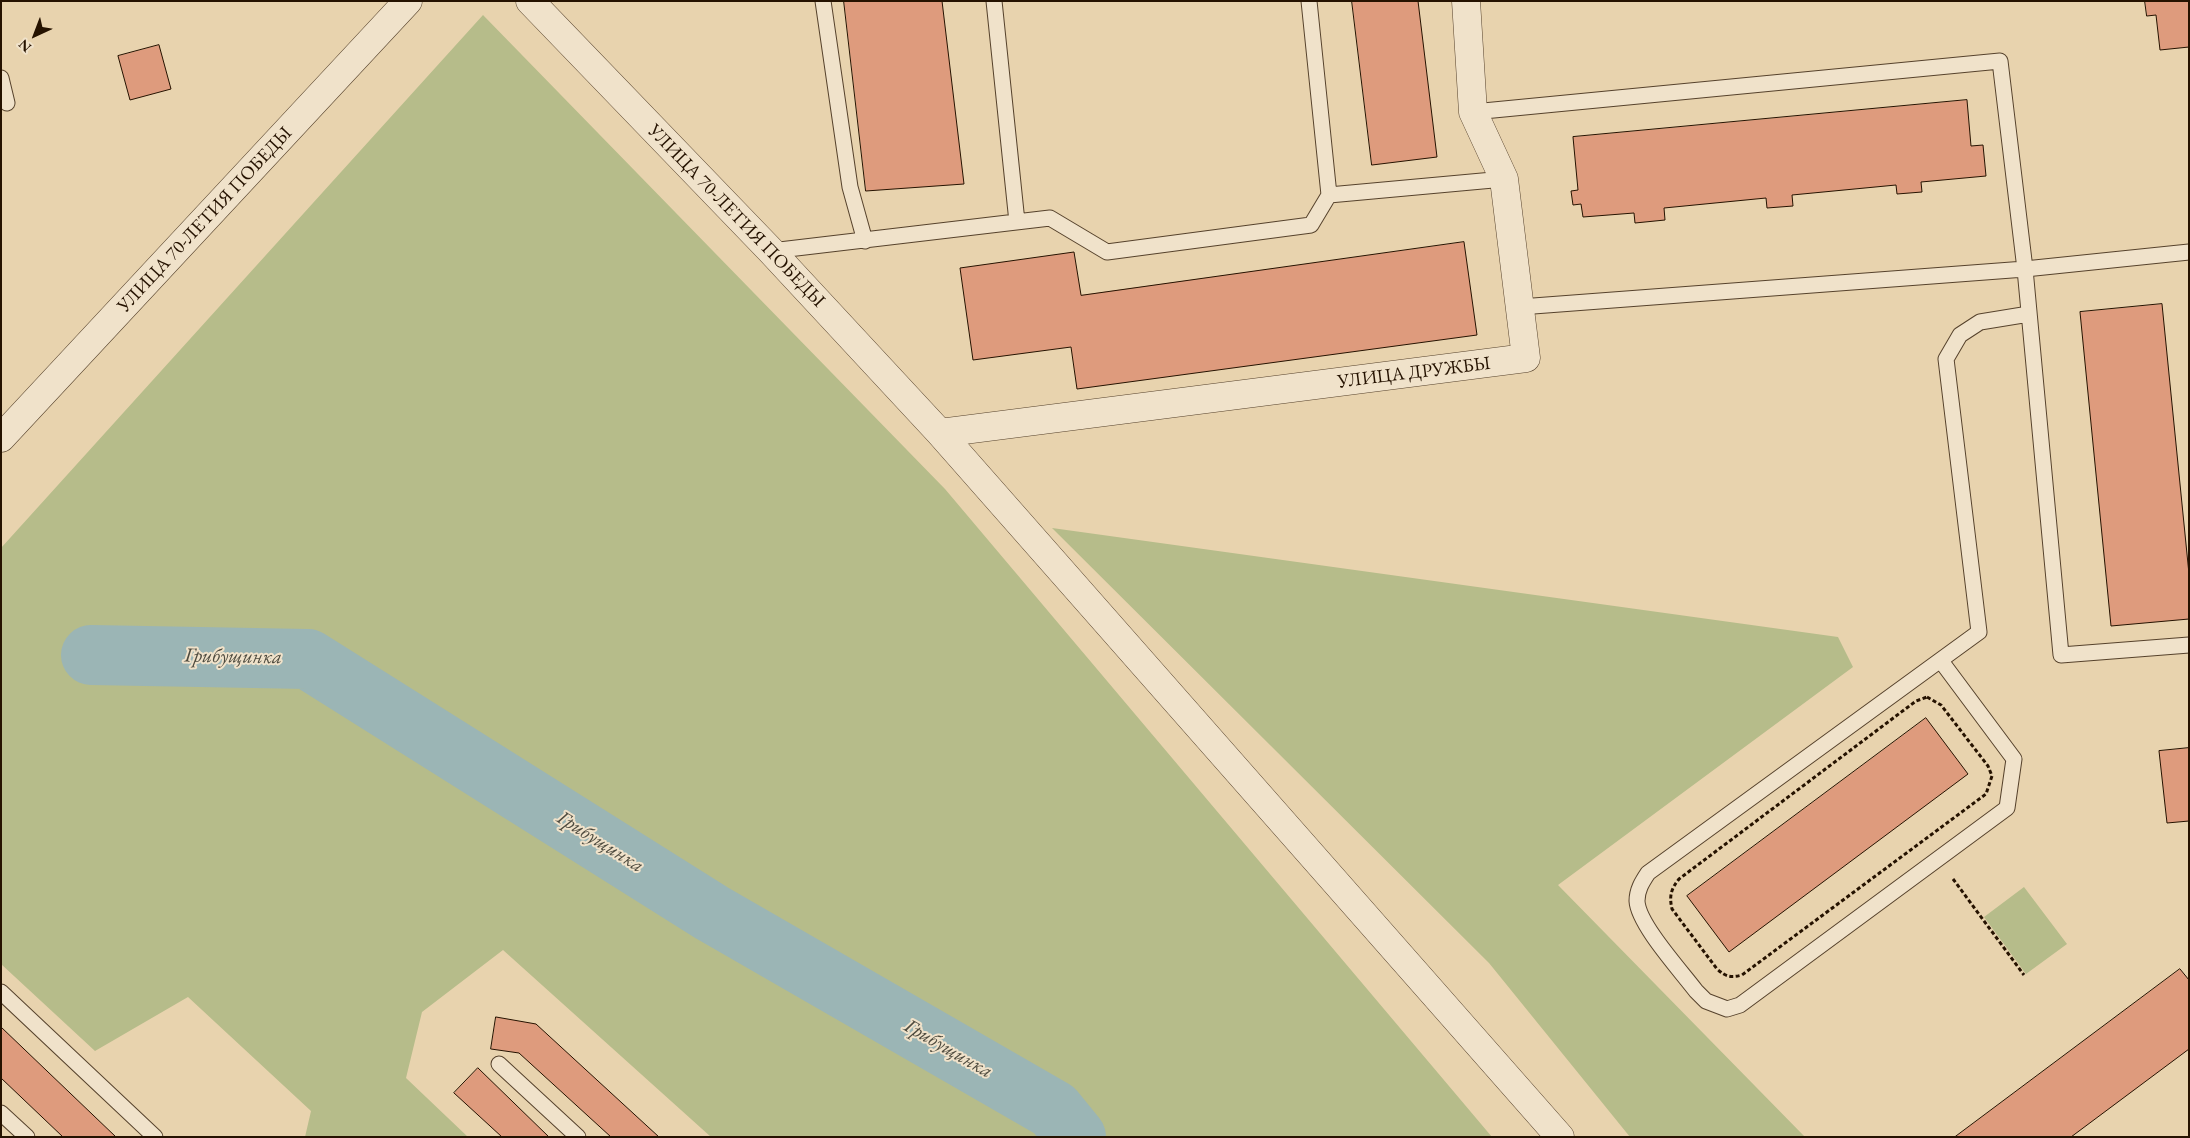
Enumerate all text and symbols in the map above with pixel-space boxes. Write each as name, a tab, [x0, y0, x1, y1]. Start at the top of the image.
north arrow	[10, 10, 60, 60]
text: N	[14, 36, 35, 56]
street label: УЛИЦА 70-ЛЕТИЯ ПОБЕДЫ	[643, 120, 829, 312]
street label: УЛИЦА 70-ЛЕТИЯ ПОБЕДЫ	[113, 122, 297, 318]
street label: УЛИЦА ДРУЖБЫ	[1336, 352, 1492, 394]
water label: Грибущинка	[184, 644, 282, 670]
water label: Грибущинка	[552, 806, 648, 878]
water label: Грибущинка	[900, 1014, 996, 1084]

